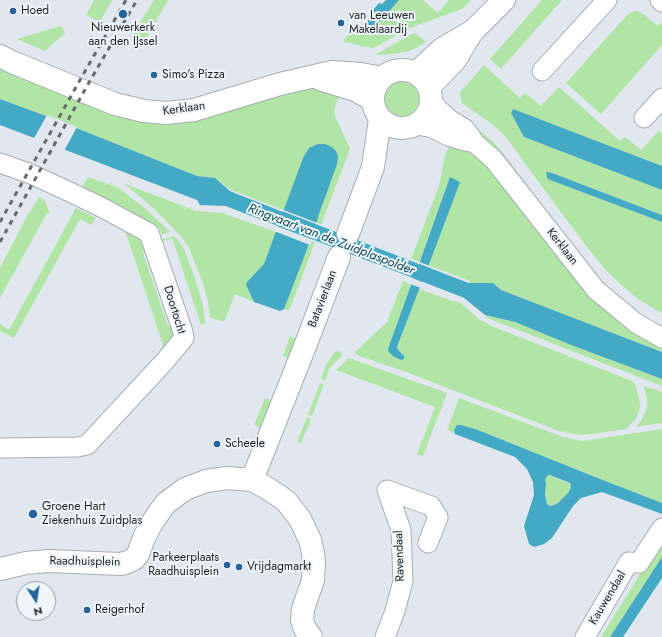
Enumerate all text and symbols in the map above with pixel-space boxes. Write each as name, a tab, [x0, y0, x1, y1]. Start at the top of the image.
place label: Hoed	[21, 4, 49, 18]
marker: Hoed	[8, 6, 18, 16]
marker: Nieuwerkerk aan den IJssel	[117, 8, 129, 20]
place label: van Leeuwen Makelaardij	[349, 9, 414, 37]
marker: van Leeuwen Makelaardij	[336, 18, 346, 28]
place label: Nieuwerkerk aan den IJssel	[89, 21, 157, 49]
place label: Simo's Pizza	[162, 68, 225, 82]
marker: Simo's Pizza	[149, 70, 159, 80]
street label: Kerklaan	[162, 99, 206, 119]
water label: Ringvaart van de Zuidplaspolder	[246, 201, 416, 279]
street label: Kerklaan	[543, 226, 581, 268]
street label: Batavierlaan	[305, 268, 341, 330]
street label: Doortocht	[160, 284, 188, 336]
place label: Scheele	[225, 437, 265, 451]
marker: Scheele	[212, 439, 222, 449]
place label: Groene Hart Ziekenhuis Zuidplas	[42, 500, 142, 528]
marker: Groene Hart Ziekenhuis Zuidplas	[27, 508, 39, 520]
street label: Ravendaal	[392, 530, 408, 582]
place label: Parkeerplaats Raadhuisplein	[148, 551, 219, 579]
street label: Raadhuisplein	[49, 554, 121, 570]
marker: Parkeerplaats Raadhuisplein	[222, 560, 232, 570]
place label: Vrijdagmarkt	[247, 560, 311, 574]
marker: Vrijdagmarkt	[234, 562, 244, 572]
street label: Kauwendaal	[586, 568, 630, 628]
north arrow	[16, 581, 56, 621]
text: N	[32, 603, 44, 620]
place label: Reigerhof	[95, 603, 144, 617]
marker: Reigerhof	[82, 605, 92, 615]

